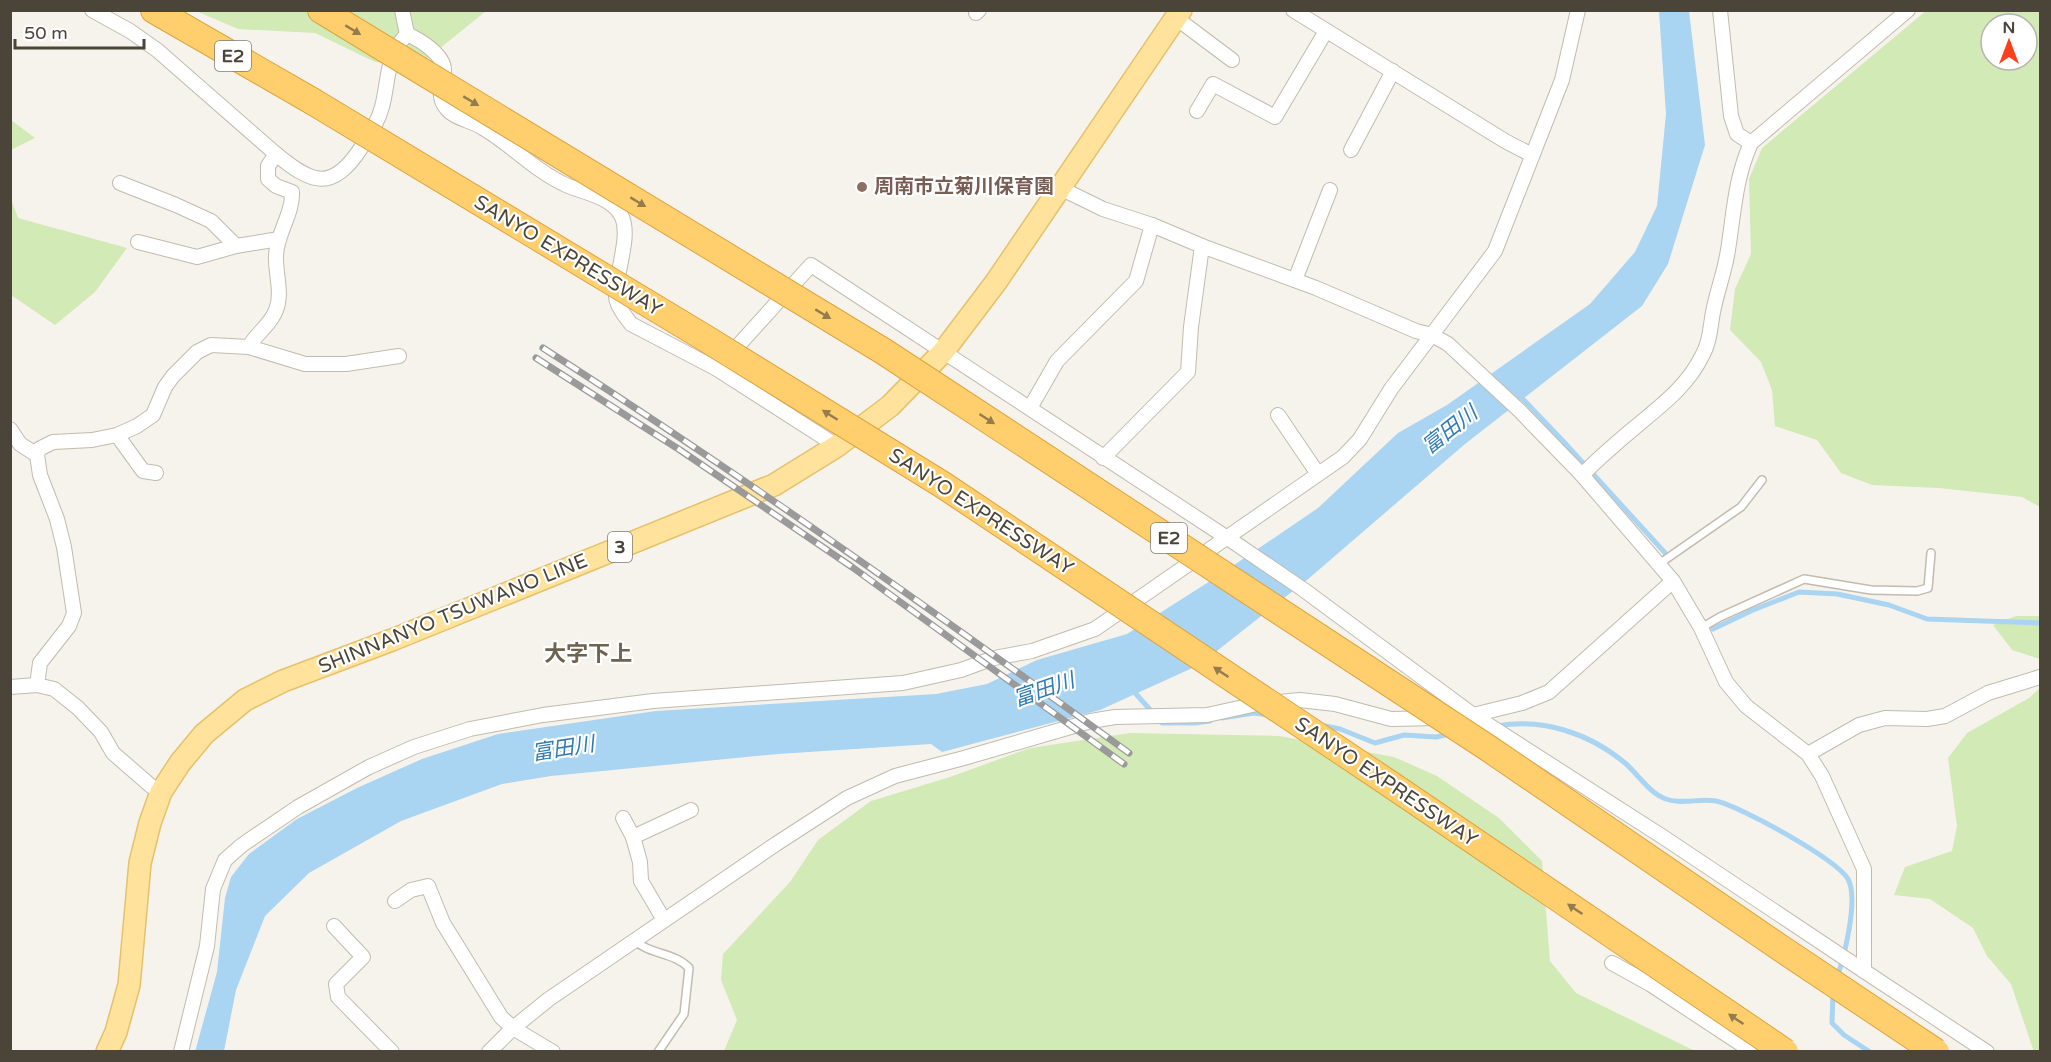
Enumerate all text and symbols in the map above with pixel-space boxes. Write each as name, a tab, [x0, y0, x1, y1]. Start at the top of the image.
scale bar	[15, 12, 144, 50]
north arrow	[1979, 12, 2039, 72]
text: N	[2003, 18, 2015, 38]
text: 50 m	[24, 22, 68, 44]
one-way arrow	[345, 24, 361, 35]
road number: E2	[215, 41, 251, 71]
one-way arrow	[463, 96, 479, 107]
place label: 周南市立菊川保育園	[874, 175, 1054, 199]
marker: 周南市立菊川保育園	[855, 180, 869, 194]
street label: SANYO EXPRESSWAY	[470, 190, 666, 322]
one-way arrow	[630, 197, 646, 208]
one-way arrow	[815, 309, 831, 320]
water label: 富田川	[1417, 400, 1484, 459]
one-way arrow	[822, 410, 838, 421]
one-way arrow	[979, 413, 995, 425]
street label: SANYO EXPRESSWAY	[884, 443, 1078, 581]
road number: E2	[1151, 523, 1187, 553]
road number: 3	[608, 532, 632, 562]
street label: SHINNANYO TSUWANO LINE	[315, 549, 591, 679]
district label: 大字下上	[544, 641, 632, 667]
one-way arrow	[1213, 666, 1230, 677]
water label: 富田川	[1010, 667, 1080, 712]
street label: SANYO EXPRESSWAY	[1290, 712, 1482, 852]
water label: 富田川	[530, 731, 598, 766]
one-way arrow	[1567, 903, 1583, 915]
one-way arrow	[1728, 1014, 1744, 1025]

